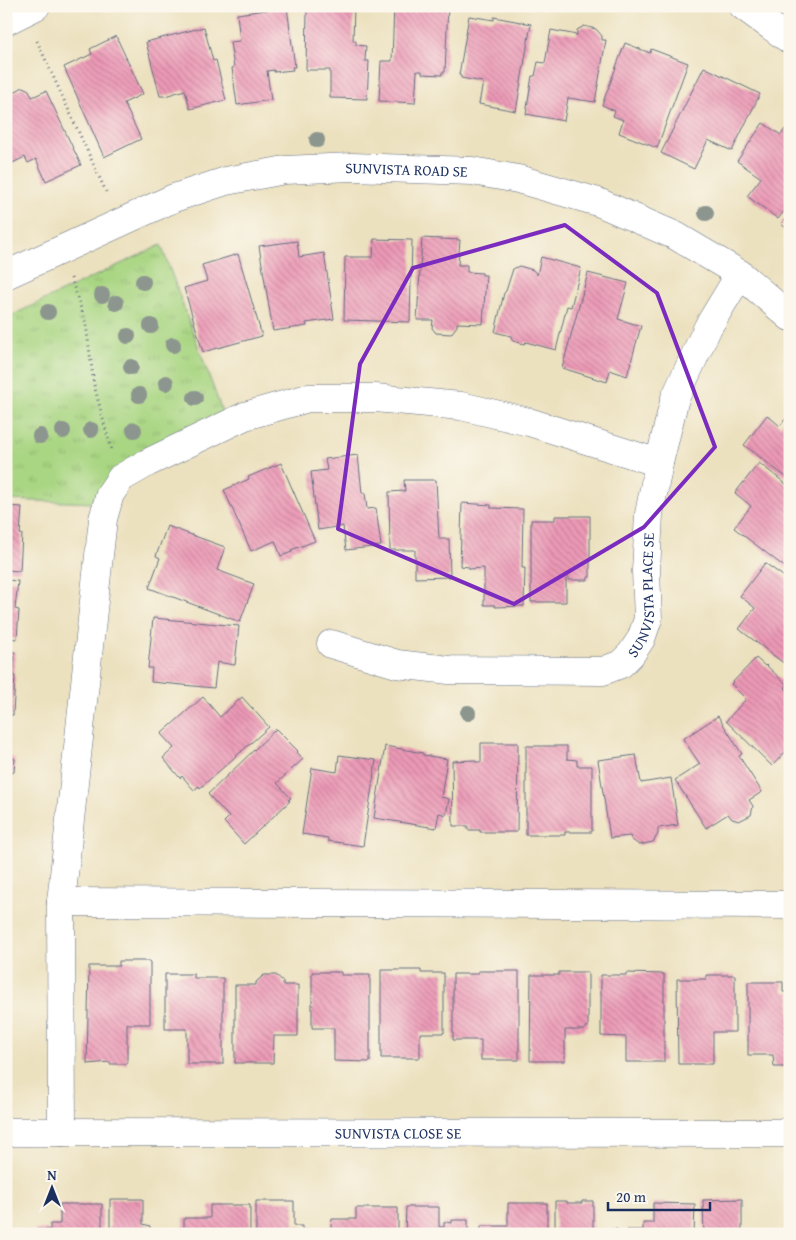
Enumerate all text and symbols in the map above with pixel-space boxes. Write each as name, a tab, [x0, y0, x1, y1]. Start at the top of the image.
street label: SUNVISTA ROAD SE	[345, 156, 468, 181]
street label: SUNVISTA PLACE SE	[622, 532, 659, 661]
street label: SUNVISTA CLOSE SE	[335, 1122, 462, 1143]
north arrow	[28, 1162, 78, 1212]
text: N	[47, 1165, 57, 1185]
scale bar	[608, 1180, 711, 1212]
text: 20 m	[616, 1186, 647, 1207]

